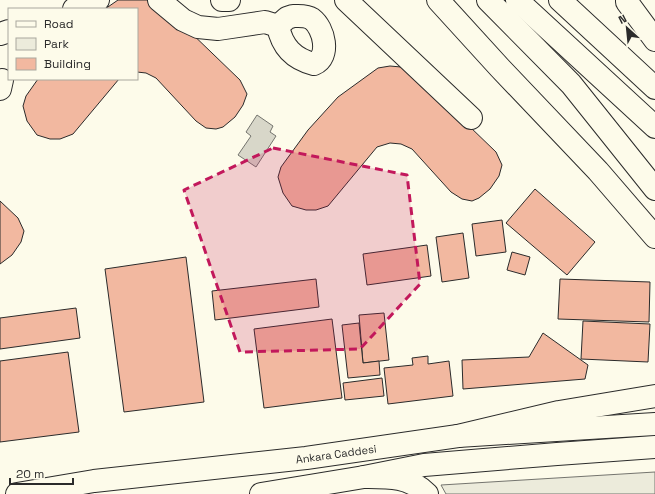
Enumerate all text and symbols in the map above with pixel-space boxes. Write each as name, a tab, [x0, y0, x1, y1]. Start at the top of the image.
legend	[8, 8, 138, 80]
north arrow	[607, 8, 647, 48]
text: N	[616, 11, 629, 27]
text: Road	[44, 16, 73, 32]
text: Park	[44, 36, 69, 52]
text: Building	[44, 56, 91, 72]
street label: Ankara Caddesi	[295, 441, 378, 467]
scale bar	[10, 460, 73, 486]
text: 20 m	[16, 466, 44, 482]

